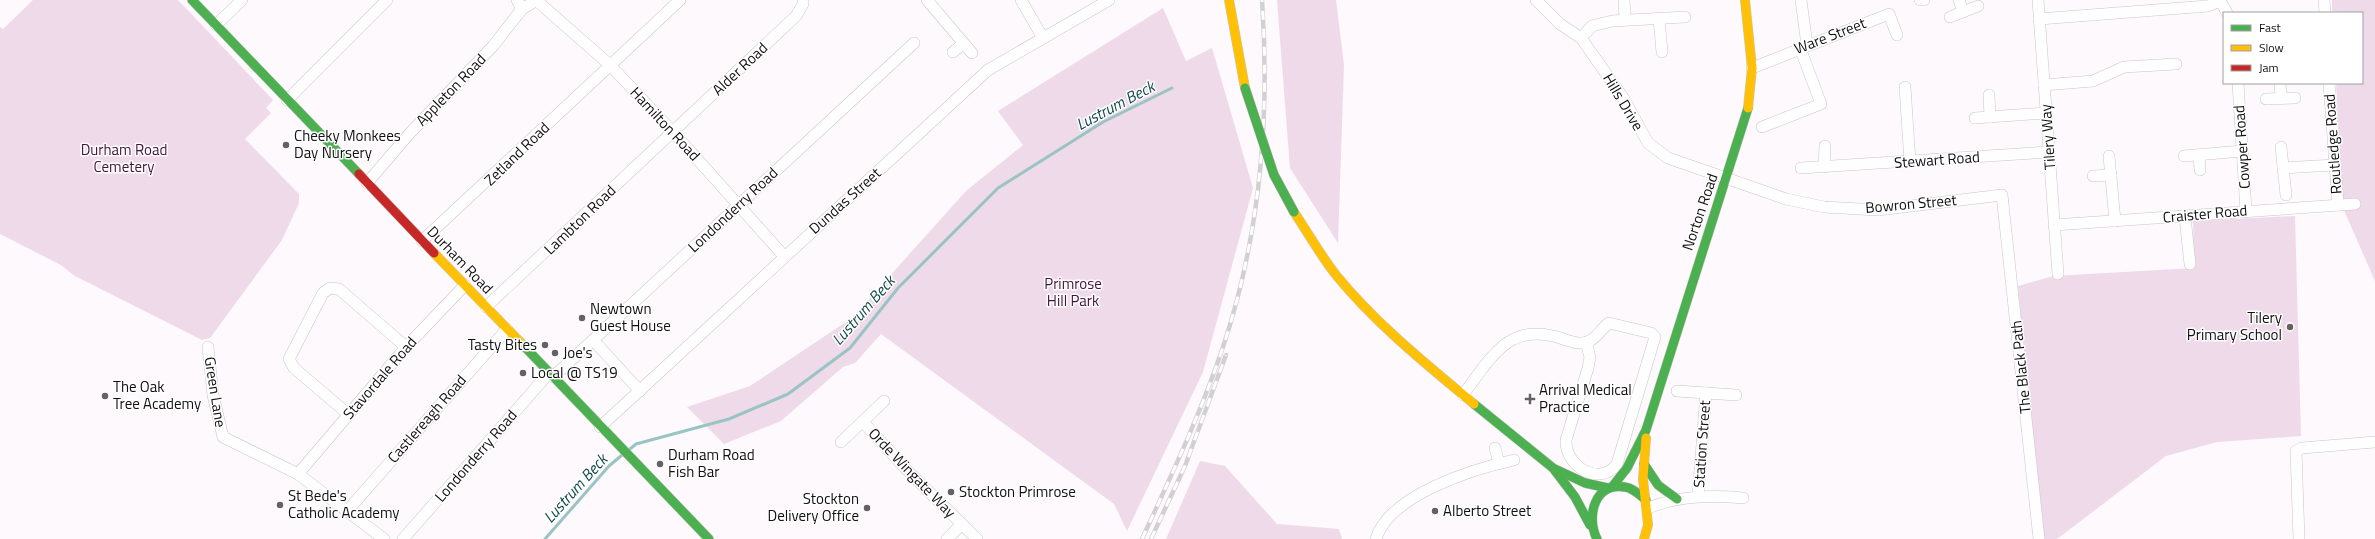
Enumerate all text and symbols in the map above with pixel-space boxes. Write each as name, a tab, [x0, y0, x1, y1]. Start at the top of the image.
street label: Ware Street	[1791, 11, 1870, 60]
legend	[2223, 12, 2363, 84]
text: Fast	[2259, 18, 2282, 37]
street label: Alder Road	[707, 37, 773, 101]
text: Slow	[2259, 38, 2284, 57]
street label: Appleton Road	[410, 48, 491, 131]
text: Jam	[2259, 58, 2279, 77]
street label: Hills Drive	[1597, 69, 1650, 135]
water label: Lustrum Beck	[1071, 73, 1160, 136]
street label: Hamilton Road	[625, 81, 706, 166]
street label: Routledge Road	[2318, 93, 2347, 195]
street label: Tilery Way	[2034, 103, 2061, 171]
street label: Cowper Road	[2227, 104, 2256, 190]
street label: Zetland Road	[479, 116, 555, 191]
place label: Cheeky Monkees Day Nursery	[294, 124, 401, 164]
park label: Durham Road Cemetery	[81, 138, 167, 178]
marker: Cheeky Monkees Day Nursery	[281, 140, 291, 150]
street label: Stewart Road	[1893, 145, 1981, 174]
street label: Dundas Street	[803, 161, 886, 239]
street label: Londonderry Road	[682, 162, 783, 258]
street label: Norton Road	[1676, 170, 1723, 253]
street label: Lambton Road	[539, 179, 621, 260]
street label: Bowron Street	[1864, 188, 1958, 219]
street label: Craister Road	[2162, 198, 2248, 229]
street label: Durham Road	[422, 220, 499, 299]
water label: Lustrum Beck	[826, 268, 901, 350]
park label: Primrose Hill Park	[1044, 272, 1102, 312]
place label: Newtown Guest House	[590, 297, 671, 337]
place label: Tilery Primary School	[2187, 306, 2282, 346]
marker: Newtown Guest House	[577, 313, 587, 323]
street label: The Black Path	[2004, 319, 2037, 415]
marker: Tilery Primary School	[2285, 322, 2295, 332]
street label: Stavordale Road	[337, 331, 422, 424]
place label: Tasty Bites	[468, 333, 537, 356]
marker: Tasty Bites	[540, 340, 550, 350]
place label: Joe's	[563, 341, 593, 364]
marker: Joe's	[550, 348, 560, 358]
street label: Green Lane	[199, 355, 232, 429]
place label: Local @ TS19	[531, 361, 618, 384]
marker: Local @ TS19	[518, 368, 528, 378]
street label: Castlereagh Road	[382, 369, 472, 468]
place label: The Oak Tree Academy	[113, 375, 201, 415]
place label: Arrival Medical Practice	[1539, 378, 1632, 418]
marker: The Oak Tree Academy	[100, 391, 110, 401]
marker: Arrival Medical Practice	[1524, 393, 1536, 405]
street label: Station Street	[1687, 399, 1716, 488]
street label: Londonderry Road	[429, 404, 522, 507]
street label: Orde Wingate Way	[863, 422, 961, 523]
place label: Durham Road Fish Bar	[668, 443, 755, 483]
water label: Lustrum Beck	[537, 447, 614, 528]
marker: Durham Road Fish Bar	[655, 459, 665, 469]
place label: Stockton Primrose	[959, 480, 1076, 503]
place label: St Bede's Catholic Academy	[288, 484, 400, 524]
place label: Stockton Delivery Office	[767, 487, 859, 527]
marker: Stockton Primrose	[946, 487, 956, 497]
place label: Alberto Street	[1443, 499, 1532, 522]
marker: St Bede's Catholic Academy	[275, 500, 285, 510]
marker: Stockton Delivery Office	[862, 503, 872, 513]
marker: Alberto Street	[1430, 506, 1440, 516]

